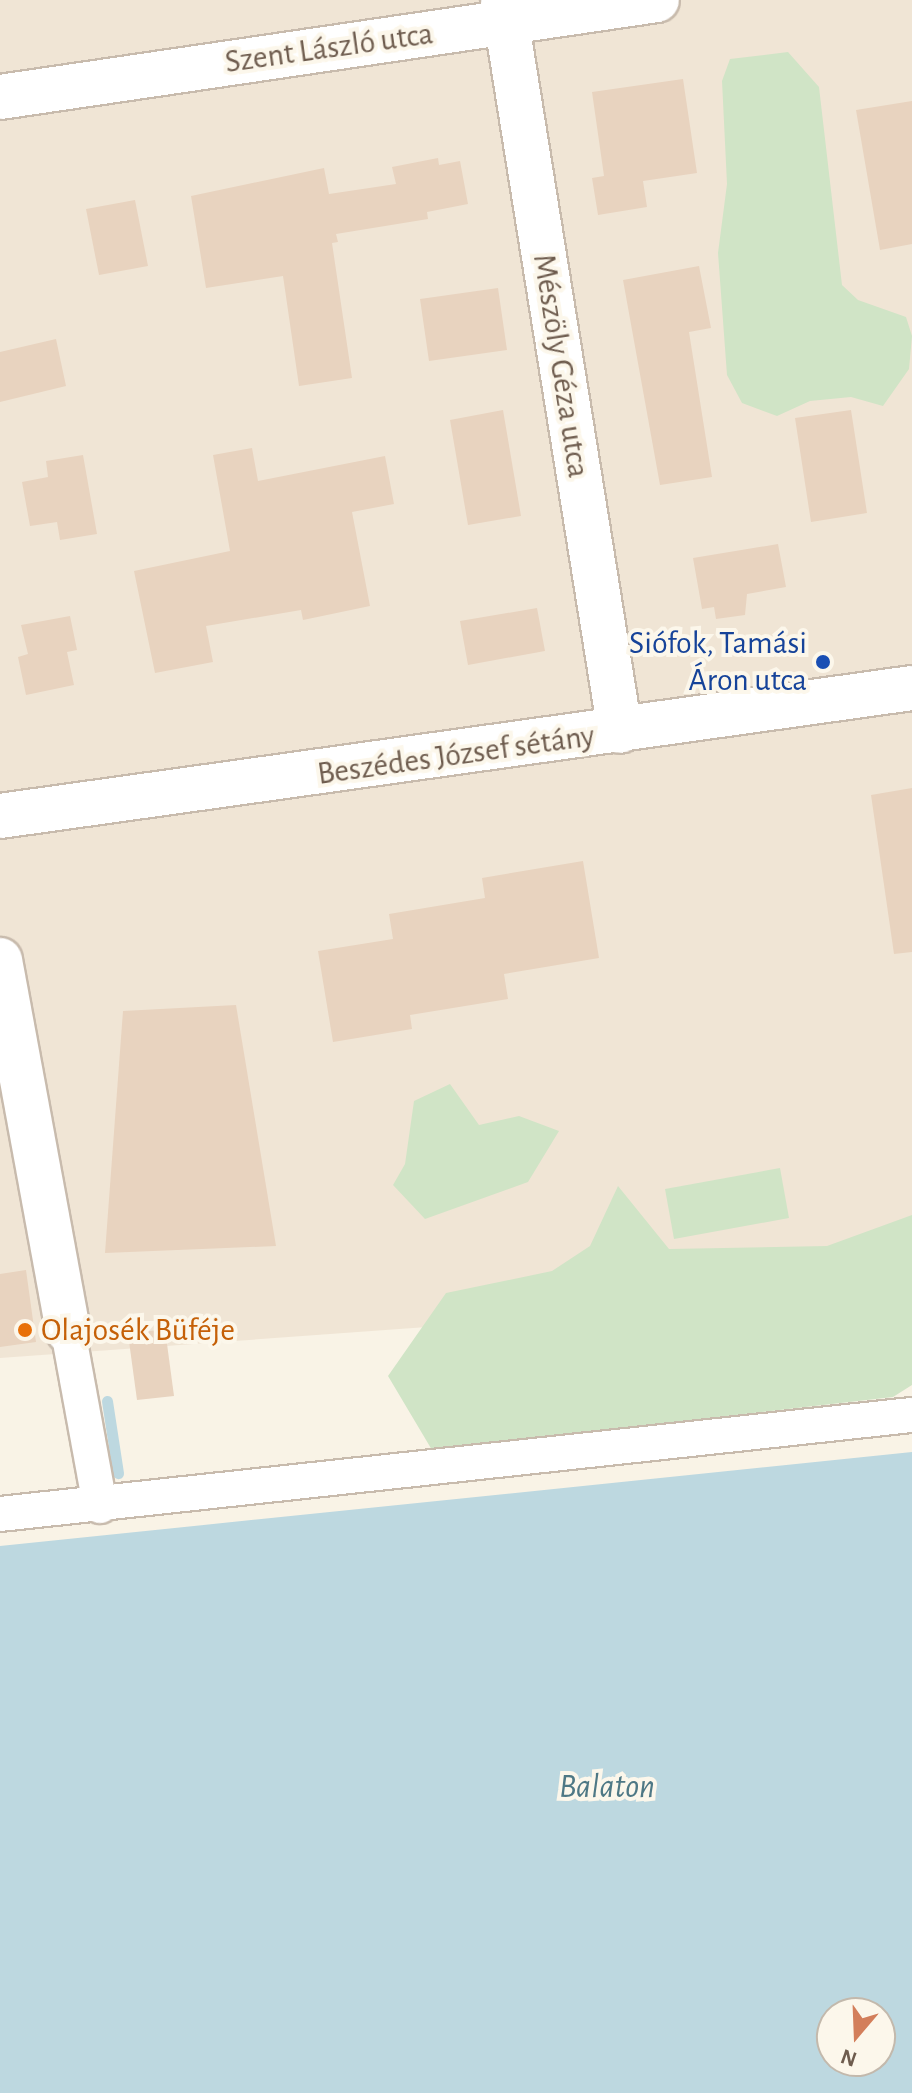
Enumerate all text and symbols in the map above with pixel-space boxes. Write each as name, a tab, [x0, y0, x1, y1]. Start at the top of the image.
street label: Szent László utca	[223, 14, 435, 82]
street label: Mészöly Géza utca	[524, 251, 598, 481]
place label: Siófok, Tamási Áron utca	[629, 625, 807, 700]
marker: Siófok, Tamási Áron utca	[814, 653, 832, 671]
street label: Beszédes József sétány	[315, 717, 597, 793]
place label: Olajosék Büféje	[41, 1311, 235, 1349]
marker: Olajosék Büféje	[16, 1321, 34, 1339]
water label: Balaton	[559, 1768, 655, 1808]
north arrow	[816, 1997, 896, 2077]
text: N	[838, 2045, 860, 2071]

